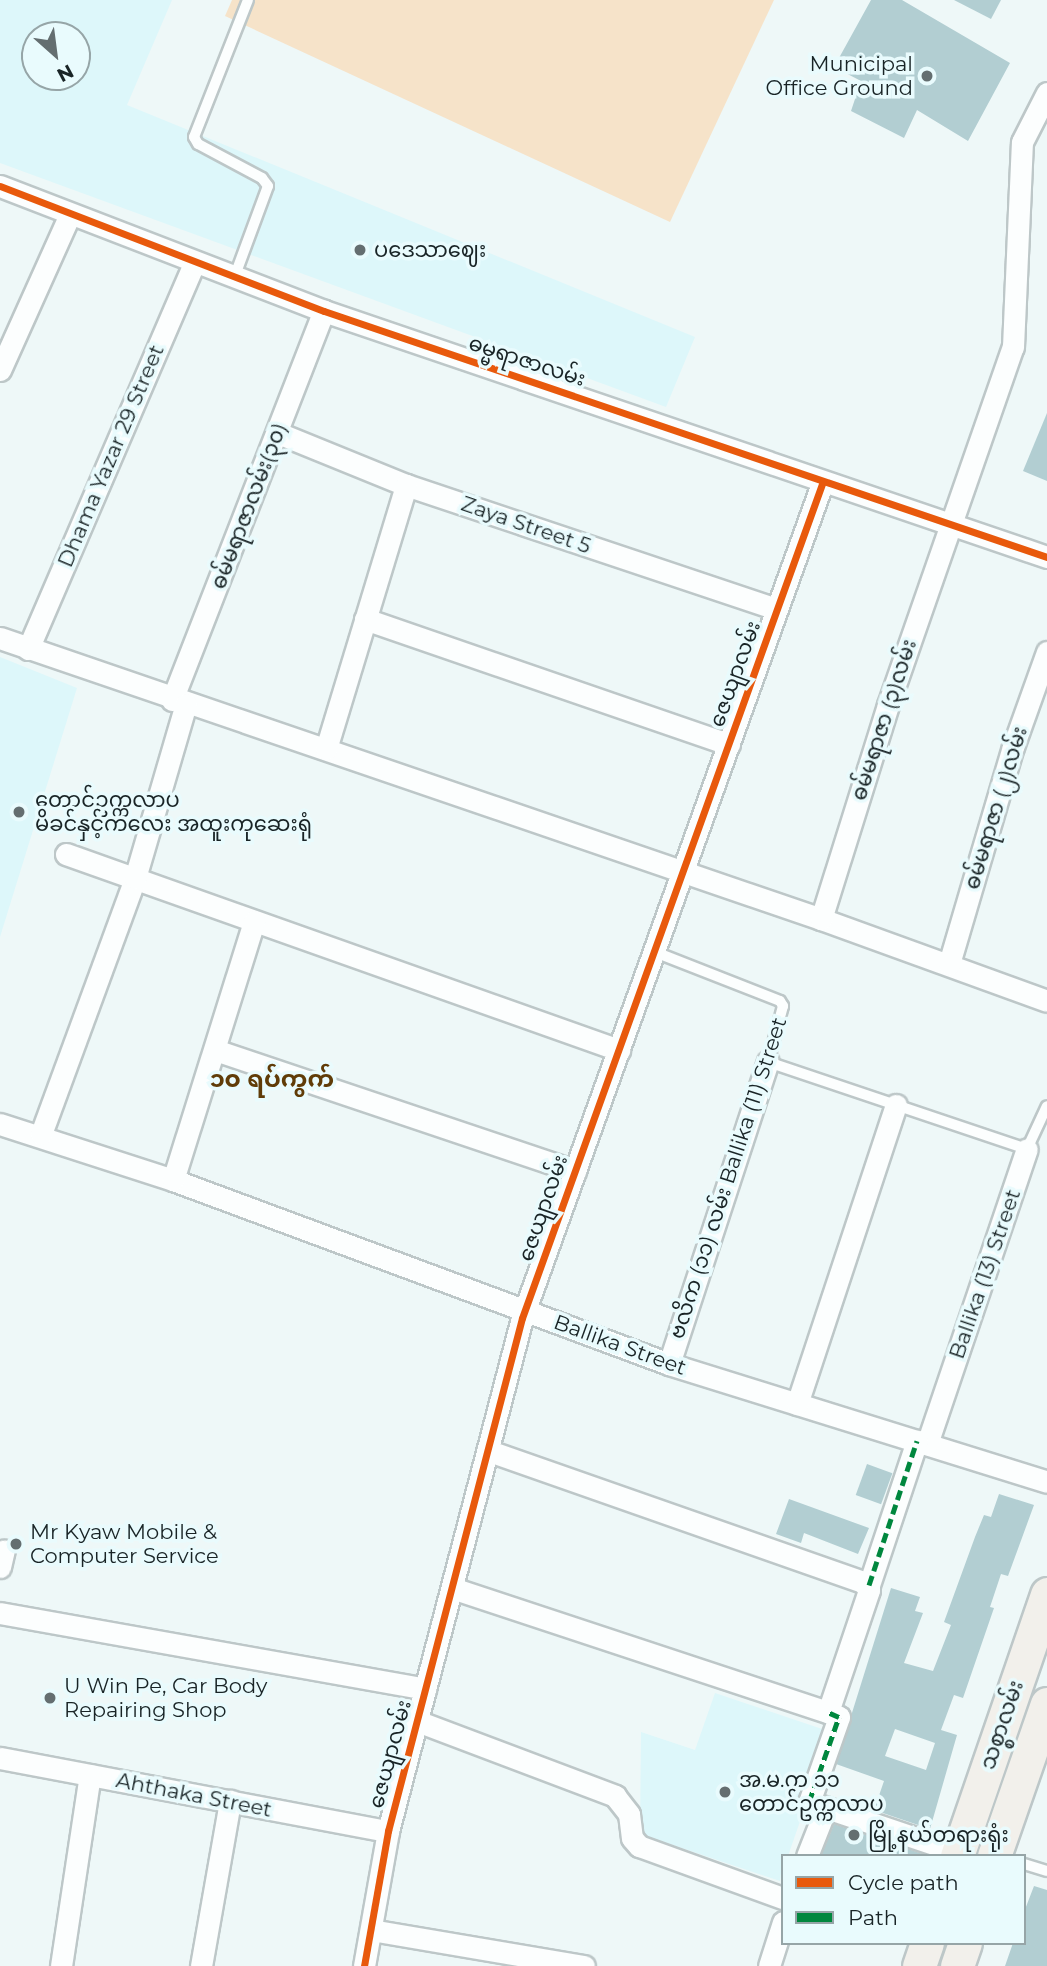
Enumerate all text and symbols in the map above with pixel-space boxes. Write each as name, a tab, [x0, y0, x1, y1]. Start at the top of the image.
north arrow	[21, 21, 91, 91]
place label: Municipal Office Ground	[766, 51, 913, 101]
text: N	[53, 59, 77, 87]
marker: Municipal Office Ground	[919, 68, 935, 84]
place label: ပဒေသာဈေး	[374, 237, 486, 263]
marker: ပဒေသာဈေး	[352, 242, 368, 258]
street label: ဓမ္မရာဇာလမ်း	[465, 330, 589, 392]
street label: Dhama Yazar 29 Street	[53, 341, 169, 571]
street label: ဓမ်မရာဇာလမ်း(၃၀)	[206, 419, 292, 593]
street label: Zaya Street 5	[458, 491, 594, 559]
street label: ဇေယျာလမ်း	[704, 618, 766, 730]
street label: ဓမ်မရာဇာ (၃)လမ်း	[846, 636, 922, 804]
street label: ဓမ်မရာဇာ (၂)လမ်း	[959, 723, 1033, 893]
place label: တောင်ဥက္ကလာပ မိခင်နှင့်ကလေး အထူးကုဆေးရုံ	[35, 787, 312, 837]
marker: တောင်ဥက္ကလာပ မိခင်နှင့်ကလေး အထူးကုဆေးရုံ	[9, 802, 29, 822]
street label: ဗလိက (၁၁) လမ်း Ballika (11) Street	[664, 1014, 792, 1342]
district label: ၁o ရပ်ကွက်	[210, 1065, 334, 1093]
street label: ဇေယျာလမ်း	[513, 1151, 573, 1265]
street label: Ballika (13) Street	[944, 1186, 1026, 1362]
street label: Ballika Street	[550, 1309, 690, 1381]
place label: Mr Kyaw Mobile & Computer Service	[30, 1519, 219, 1569]
marker: Mr Kyaw Mobile & Computer Service	[8, 1536, 24, 1552]
place label: U Win Pe, Car Body Repairing Shop	[64, 1673, 267, 1723]
street label: သစ္စာလမ်း	[975, 1677, 1029, 1773]
marker: U Win Pe, Car Body Repairing Shop	[42, 1690, 58, 1706]
street label: ဇေယျာလမ်း	[363, 1697, 417, 1811]
place label: အ.မ.က ၁၁ တောင်ဥက္ကလာပ	[739, 1767, 884, 1817]
street label: Ahthaka Street	[114, 1768, 274, 1822]
marker: အ.မ.က ၁၁ တောင်ဥက္ကလာပ	[717, 1784, 733, 1800]
place label: မြို့နယ်တရားရုံး	[868, 1822, 1009, 1848]
marker: မြို့နယ်တရားရုံး	[846, 1827, 862, 1843]
legend	[781, 1854, 1026, 1945]
text: Cycle path	[848, 1870, 959, 1895]
text: Path	[848, 1905, 898, 1930]

